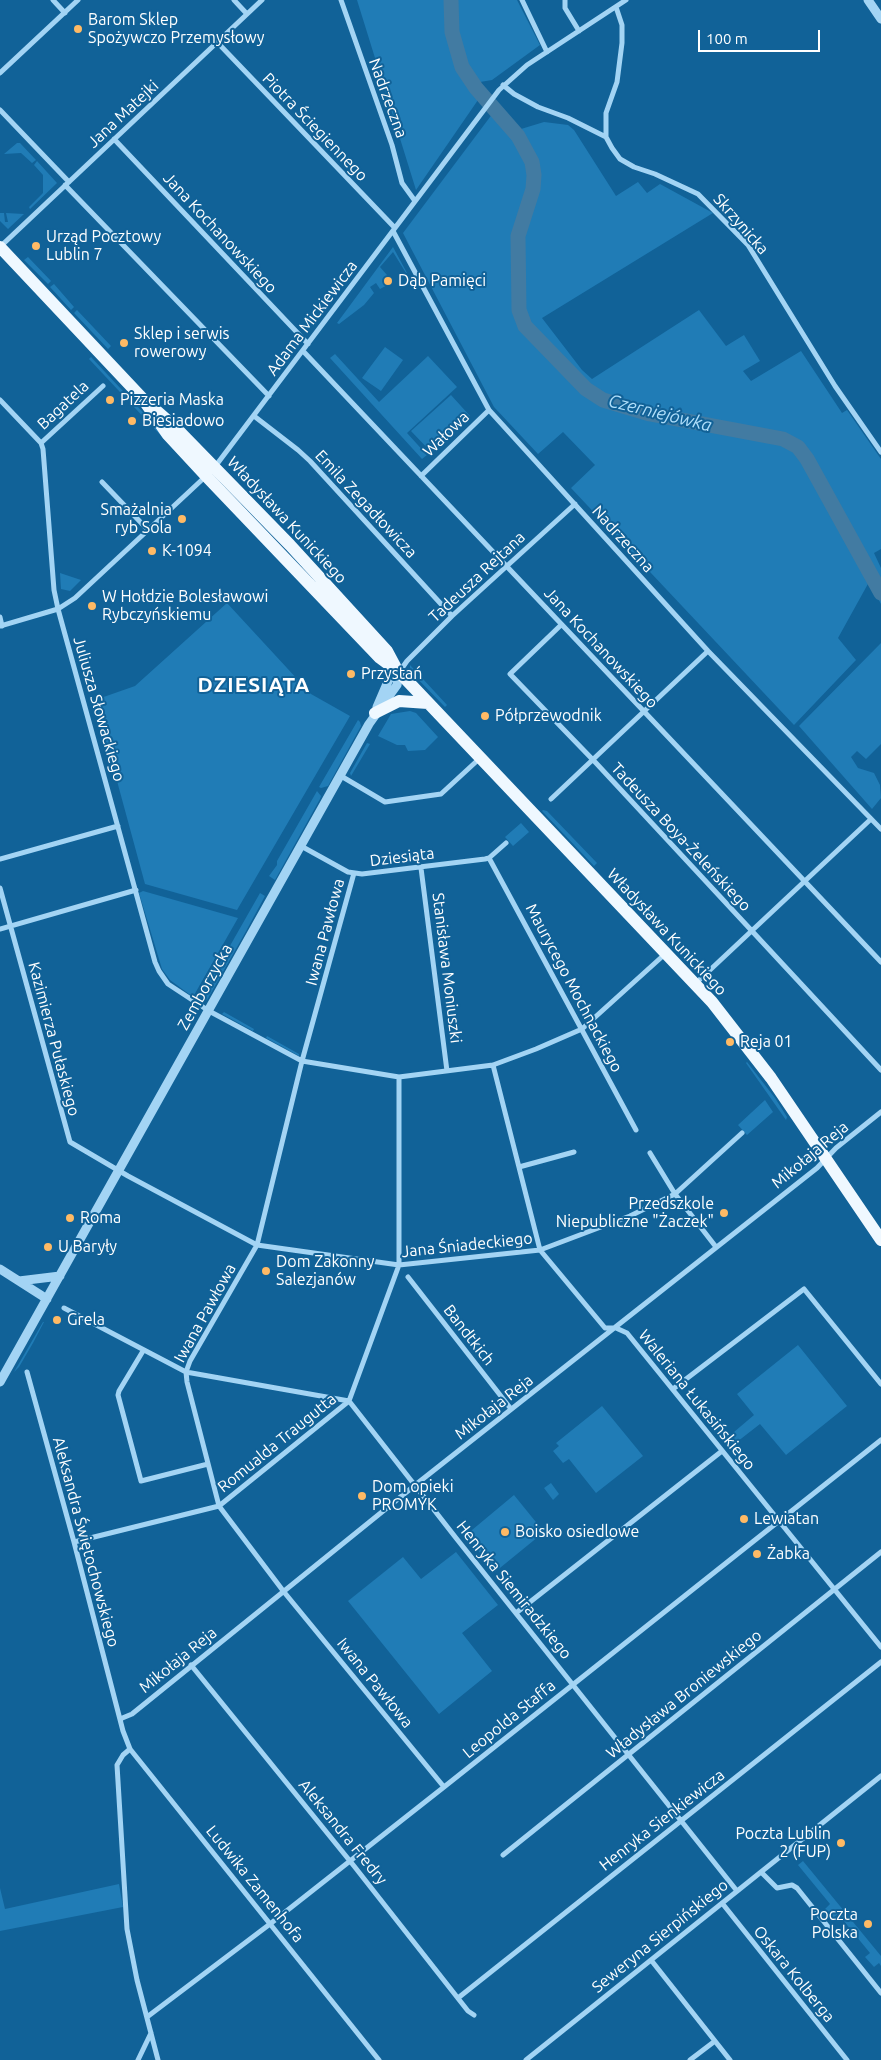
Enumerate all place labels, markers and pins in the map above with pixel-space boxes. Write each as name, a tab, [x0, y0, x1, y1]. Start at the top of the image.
place label: Barom Sklep Spożywczo Przemysłowy	[88, 10, 265, 48]
marker: Barom Sklep Spożywczo Przemysłowy	[72, 23, 84, 35]
place label: Urząd Pocztowy Lublin 7	[46, 227, 161, 265]
marker: Urząd Pocztowy Lublin 7	[30, 240, 42, 252]
place label: Dąb Pamięci	[398, 271, 486, 291]
marker: Dąb Pamięci	[382, 275, 394, 287]
place label: Sklep i serwis rowerowy	[134, 324, 229, 362]
marker: Sklep i serwis rowerowy	[118, 337, 130, 349]
place label: Pizzeria Maska	[120, 390, 224, 410]
marker: Pizzeria Maska	[104, 394, 116, 406]
place label: Biesiadowo	[142, 411, 224, 431]
marker: Biesiadowo	[126, 415, 138, 427]
place label: Smażalnia ryb Sola	[101, 500, 172, 538]
marker: Smażalnia ryb Sola	[176, 513, 188, 525]
place label: K-1094	[162, 541, 212, 561]
marker: K-1094	[146, 545, 158, 557]
place label: W Hołdzie Bolesławowi Rybczyńskiemu	[102, 587, 268, 625]
marker: W Hołdzie Bolesławowi Rybczyńskiemu	[86, 600, 98, 612]
place label: Przystań	[361, 664, 422, 684]
marker: Przystań	[345, 668, 357, 680]
place label: Półprzewodnik	[495, 706, 602, 726]
marker: Półprzewodnik	[479, 710, 491, 722]
place label: Reja 01	[740, 1032, 793, 1052]
marker: Reja 01	[724, 1036, 736, 1048]
place label: Przedszkole Niepubliczne "Żaczek"	[556, 1194, 714, 1232]
marker: Przedszkole Niepubliczne "Żaczek"	[718, 1207, 730, 1219]
place label: Roma	[80, 1208, 121, 1228]
marker: Roma	[64, 1212, 76, 1224]
place label: U Baryły	[58, 1237, 117, 1257]
marker: U Baryły	[42, 1241, 54, 1253]
place label: Dom Zakonny Salezjanów	[276, 1252, 374, 1290]
marker: Dom Zakonny Salezjanów	[260, 1265, 272, 1277]
place label: Grela	[67, 1310, 105, 1330]
marker: Grela	[51, 1314, 63, 1326]
place label: Dom opieki PROMYK	[372, 1477, 454, 1515]
marker: Dom opieki PROMYK	[356, 1490, 368, 1502]
place label: Lewiatan	[754, 1509, 819, 1529]
marker: Lewiatan	[738, 1513, 750, 1525]
place label: Boisko osiedlowe	[515, 1522, 639, 1542]
marker: Boisko osiedlowe	[499, 1526, 511, 1538]
place label: Żabka	[767, 1544, 810, 1564]
marker: Żabka	[751, 1548, 763, 1560]
place label: Poczta Lublin 2 (FUP)	[735, 1824, 831, 1862]
marker: Poczta Lublin 2 (FUP)	[835, 1837, 847, 1849]
place label: Poczta Polska	[810, 1905, 858, 1943]
marker: Poczta Polska	[862, 1918, 874, 1930]

